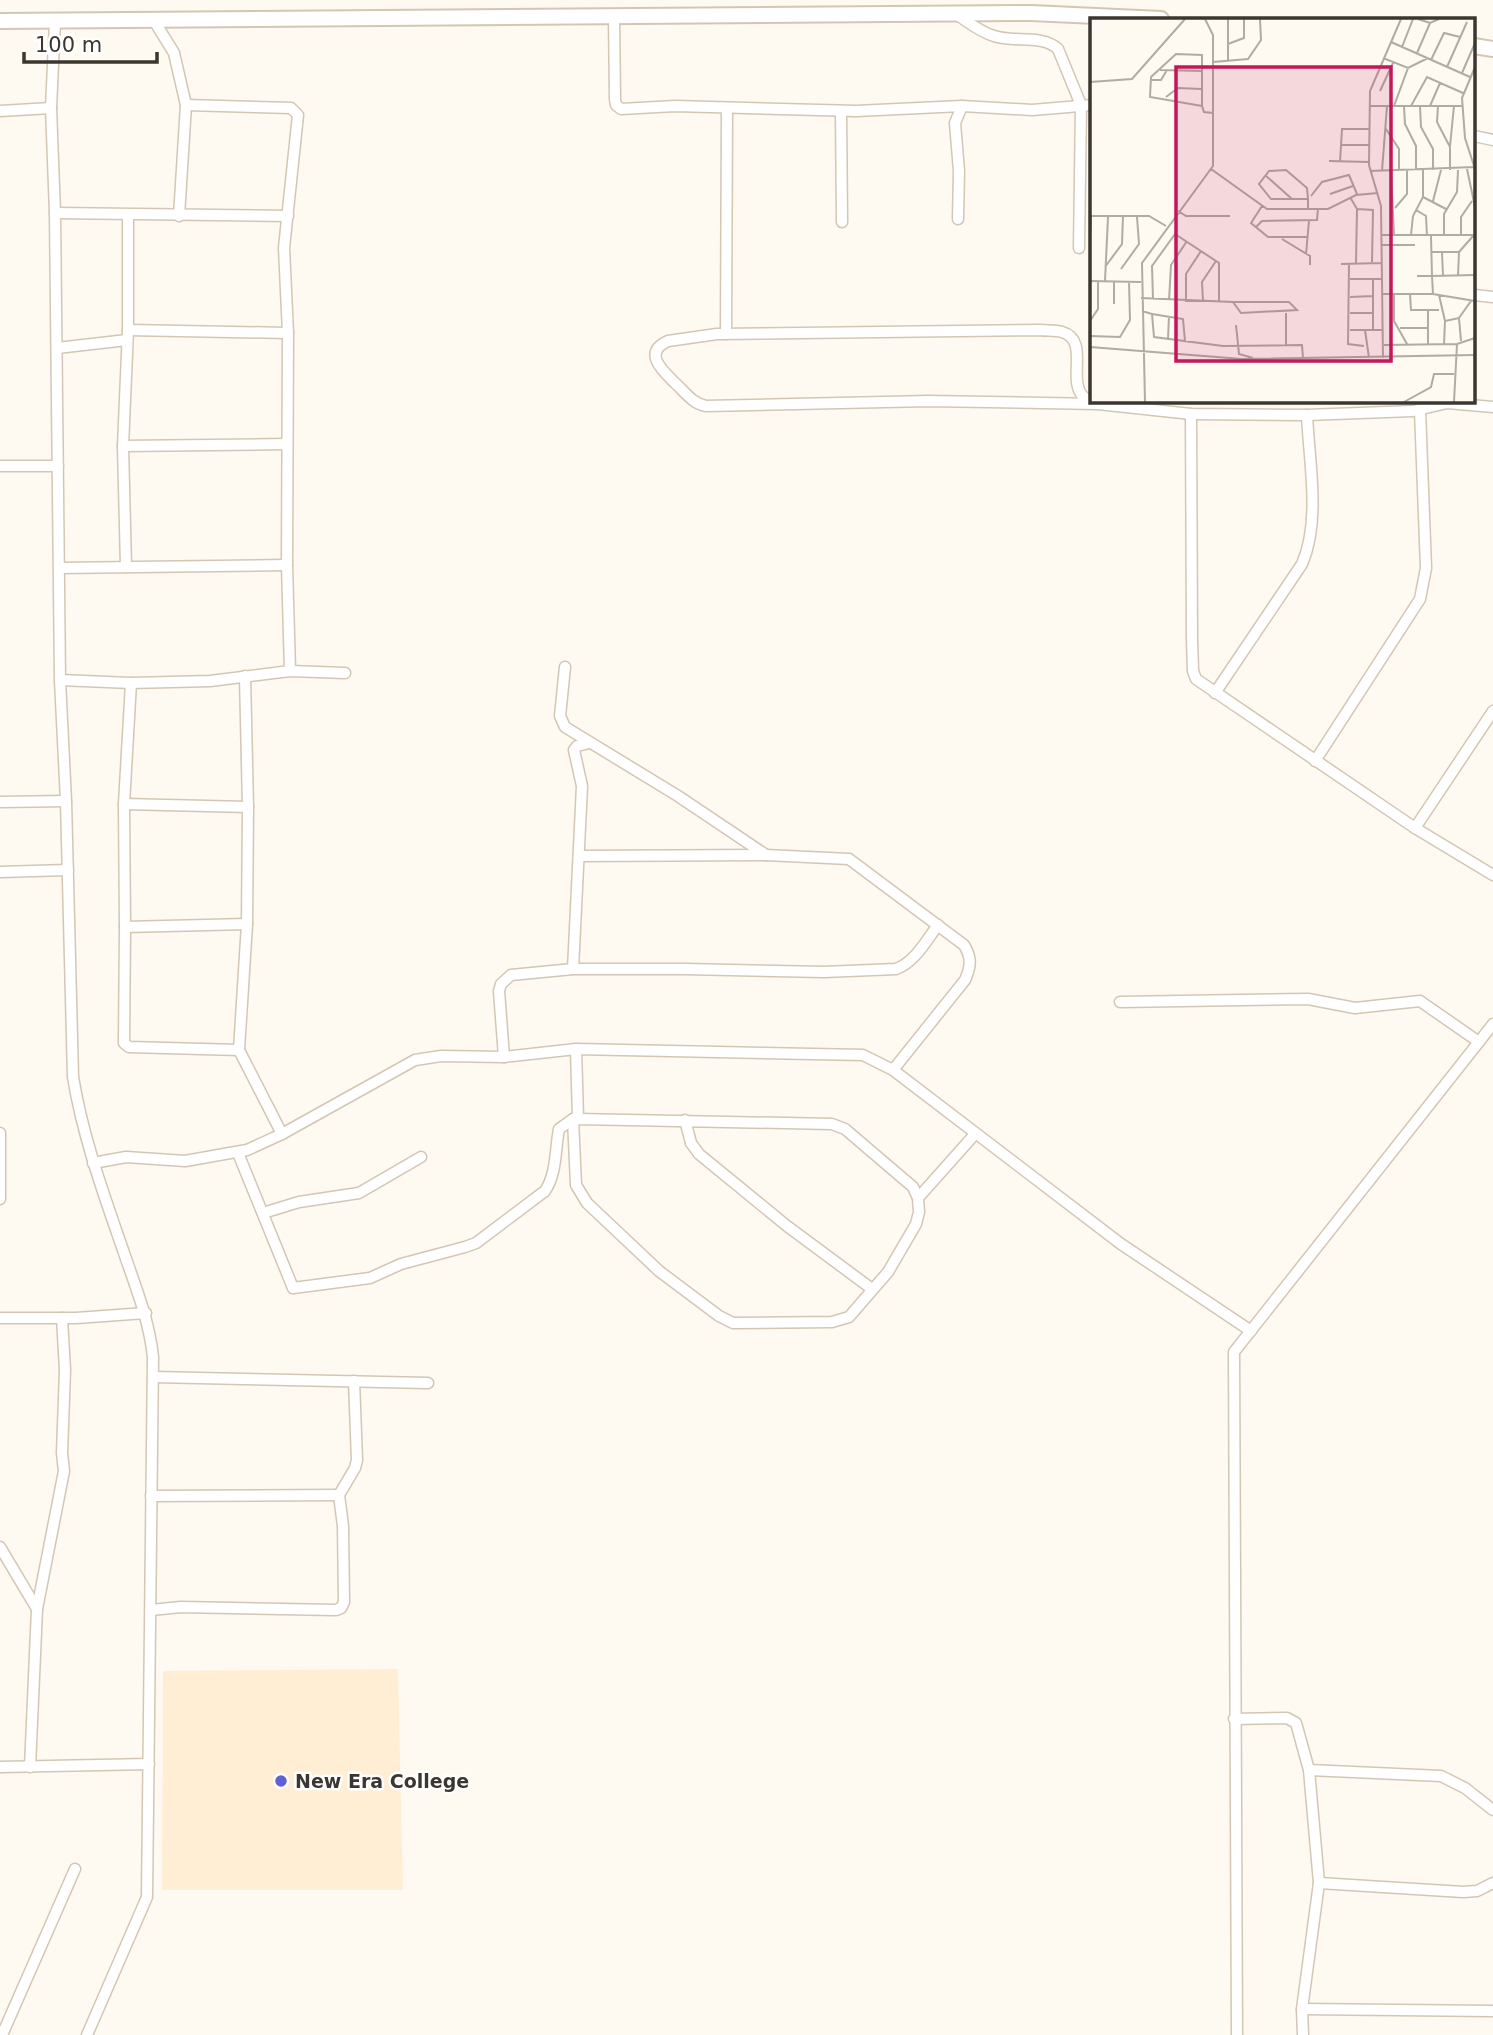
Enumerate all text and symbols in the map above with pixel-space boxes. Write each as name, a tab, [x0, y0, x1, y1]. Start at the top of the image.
inset map	[1090, 18, 1476, 402]
scale bar	[24, 21, 158, 65]
text: 100 m	[35, 33, 102, 57]
place label: New Era College	[295, 1770, 469, 1792]
marker: New Era College	[273, 1773, 289, 1789]

